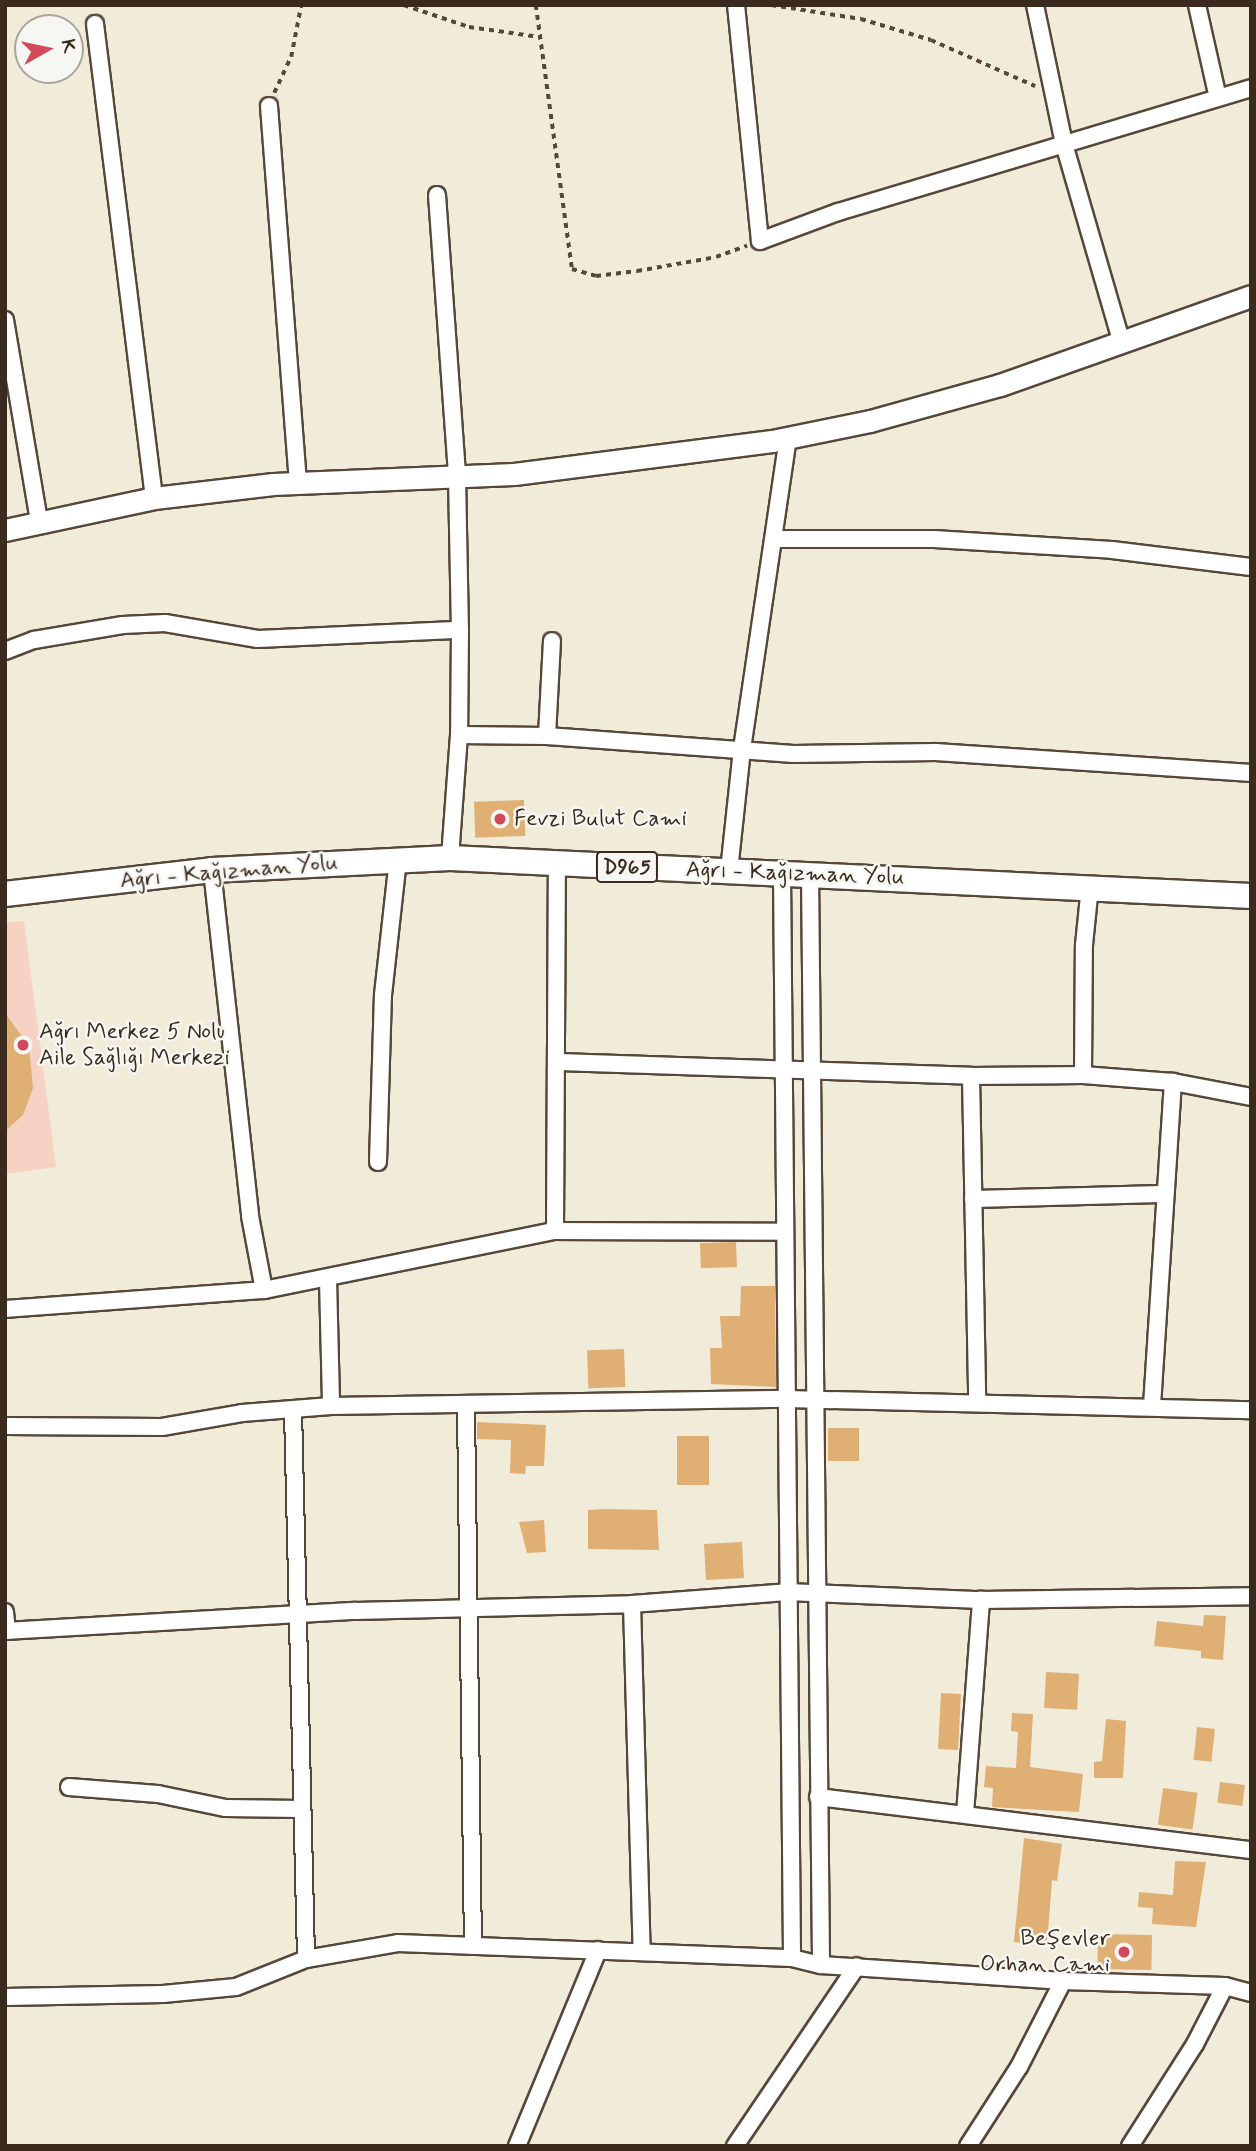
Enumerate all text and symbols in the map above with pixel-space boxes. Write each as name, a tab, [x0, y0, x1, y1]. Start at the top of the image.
north arrow	[14, 14, 84, 84]
text: K	[55, 37, 82, 55]
place label: Fevzi Bulut Cami	[514, 805, 683, 833]
marker: Fevzi Bulut Cami	[492, 811, 508, 827]
street label: Ağrı - Kağızman Yolu	[121, 849, 337, 895]
road number: D965	[596, 850, 658, 884]
street label: Ağrı - Kağızman Yolu	[687, 856, 903, 892]
place label: Ağrı Merkez 5 Nolu Aile Sağlığı Merkezi	[39, 1018, 231, 1072]
marker: Ağrı Merkez 5 Nolu Aile Sağlığı Merkezi	[13, 1035, 33, 1055]
place label: Beşevler Orhan Cami	[982, 1925, 1110, 1979]
marker: Beşevler Orhan Cami	[1116, 1944, 1132, 1960]

